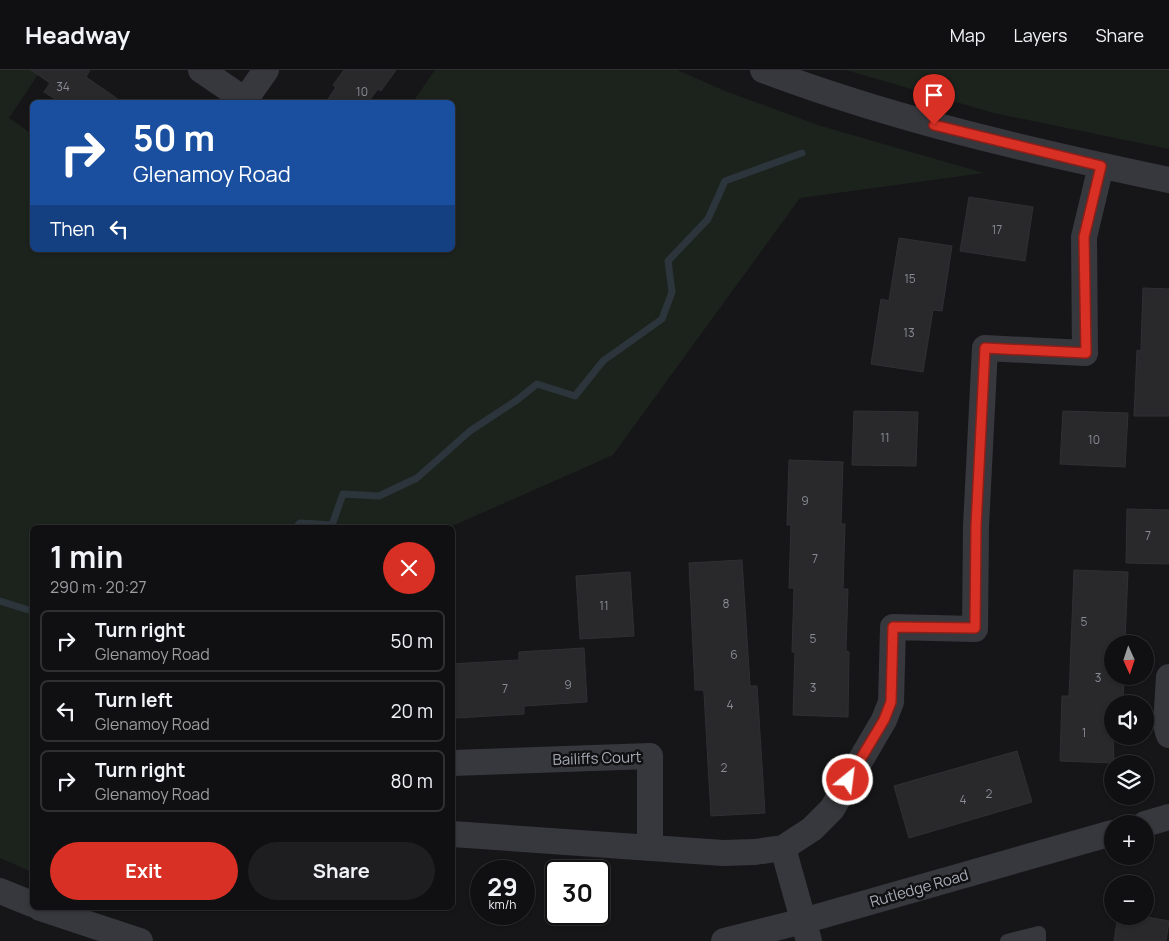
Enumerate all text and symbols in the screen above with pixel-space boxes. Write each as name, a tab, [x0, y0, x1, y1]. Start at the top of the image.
text: Headway	[25, 18, 130, 51]
text: Map	[950, 23, 985, 47]
text: Layers	[1013, 23, 1067, 47]
text: Share	[1095, 23, 1144, 47]
pin	[913, 74, 955, 125]
house number: 34	[56, 78, 70, 95]
icon: arrive	[920, 81, 948, 109]
house number: 10	[356, 83, 368, 100]
text: 50 m	[133, 114, 215, 162]
icon: right	[50, 120, 115, 185]
text: Glenamoy Road	[133, 159, 291, 189]
icon: left	[105, 215, 133, 243]
text: Then	[50, 216, 95, 242]
house number: 17	[992, 221, 1002, 238]
house number: 15	[904, 270, 916, 287]
house number: 13	[903, 324, 915, 341]
house number: 11	[880, 429, 890, 446]
house number: 10	[1088, 431, 1100, 448]
house number: 9	[801, 492, 809, 509]
house number: 7	[1145, 527, 1151, 544]
text: 1 min	[50, 536, 123, 577]
button: close	[383, 542, 435, 594]
house number: 7	[812, 550, 818, 567]
text: 290 m · 20:27	[50, 576, 146, 598]
house number: 8	[723, 595, 730, 612]
house number: 11	[599, 597, 609, 614]
house number: 5	[1081, 613, 1088, 630]
text: Turn right	[95, 617, 185, 643]
icon: right	[52, 627, 80, 655]
text: 50 m	[391, 628, 433, 654]
house number: 5	[810, 630, 817, 647]
north arrow	[1104, 635, 1154, 685]
map controls	[1104, 635, 1154, 925]
text: Glenamoy Road	[95, 643, 210, 665]
house number: 6	[730, 646, 738, 663]
house number: 3	[1095, 669, 1101, 686]
house number: 9	[564, 676, 572, 693]
house number: 3	[810, 679, 816, 696]
house number: 7	[502, 680, 508, 697]
text: Turn left	[95, 687, 173, 713]
button: sound	[1104, 695, 1154, 745]
house number: 4	[726, 696, 734, 713]
icon: left	[52, 697, 80, 725]
text: 20 m	[391, 698, 433, 724]
text: Glenamoy Road	[95, 713, 210, 735]
house number: 1	[1082, 724, 1086, 741]
street label: Bailiffs Court	[552, 746, 642, 770]
position arrow	[821, 753, 873, 805]
button: layers	[1104, 755, 1154, 805]
text: Turn right	[95, 757, 185, 783]
house number: 2	[721, 759, 728, 776]
icon: right	[52, 767, 80, 795]
text: 80 m	[390, 768, 433, 794]
text: Glenamoy Road	[95, 783, 210, 805]
house number: 2	[986, 785, 993, 802]
house number: 4	[959, 791, 967, 808]
button: +	[1104, 815, 1154, 865]
button: Exit	[50, 842, 238, 900]
button: Share	[248, 842, 435, 900]
speed limit sign: 30	[545, 860, 610, 925]
street label: Rutledge Road	[867, 864, 971, 912]
text: 29	[487, 869, 518, 904]
button: −	[1104, 875, 1154, 925]
text: km/h	[489, 896, 516, 913]

